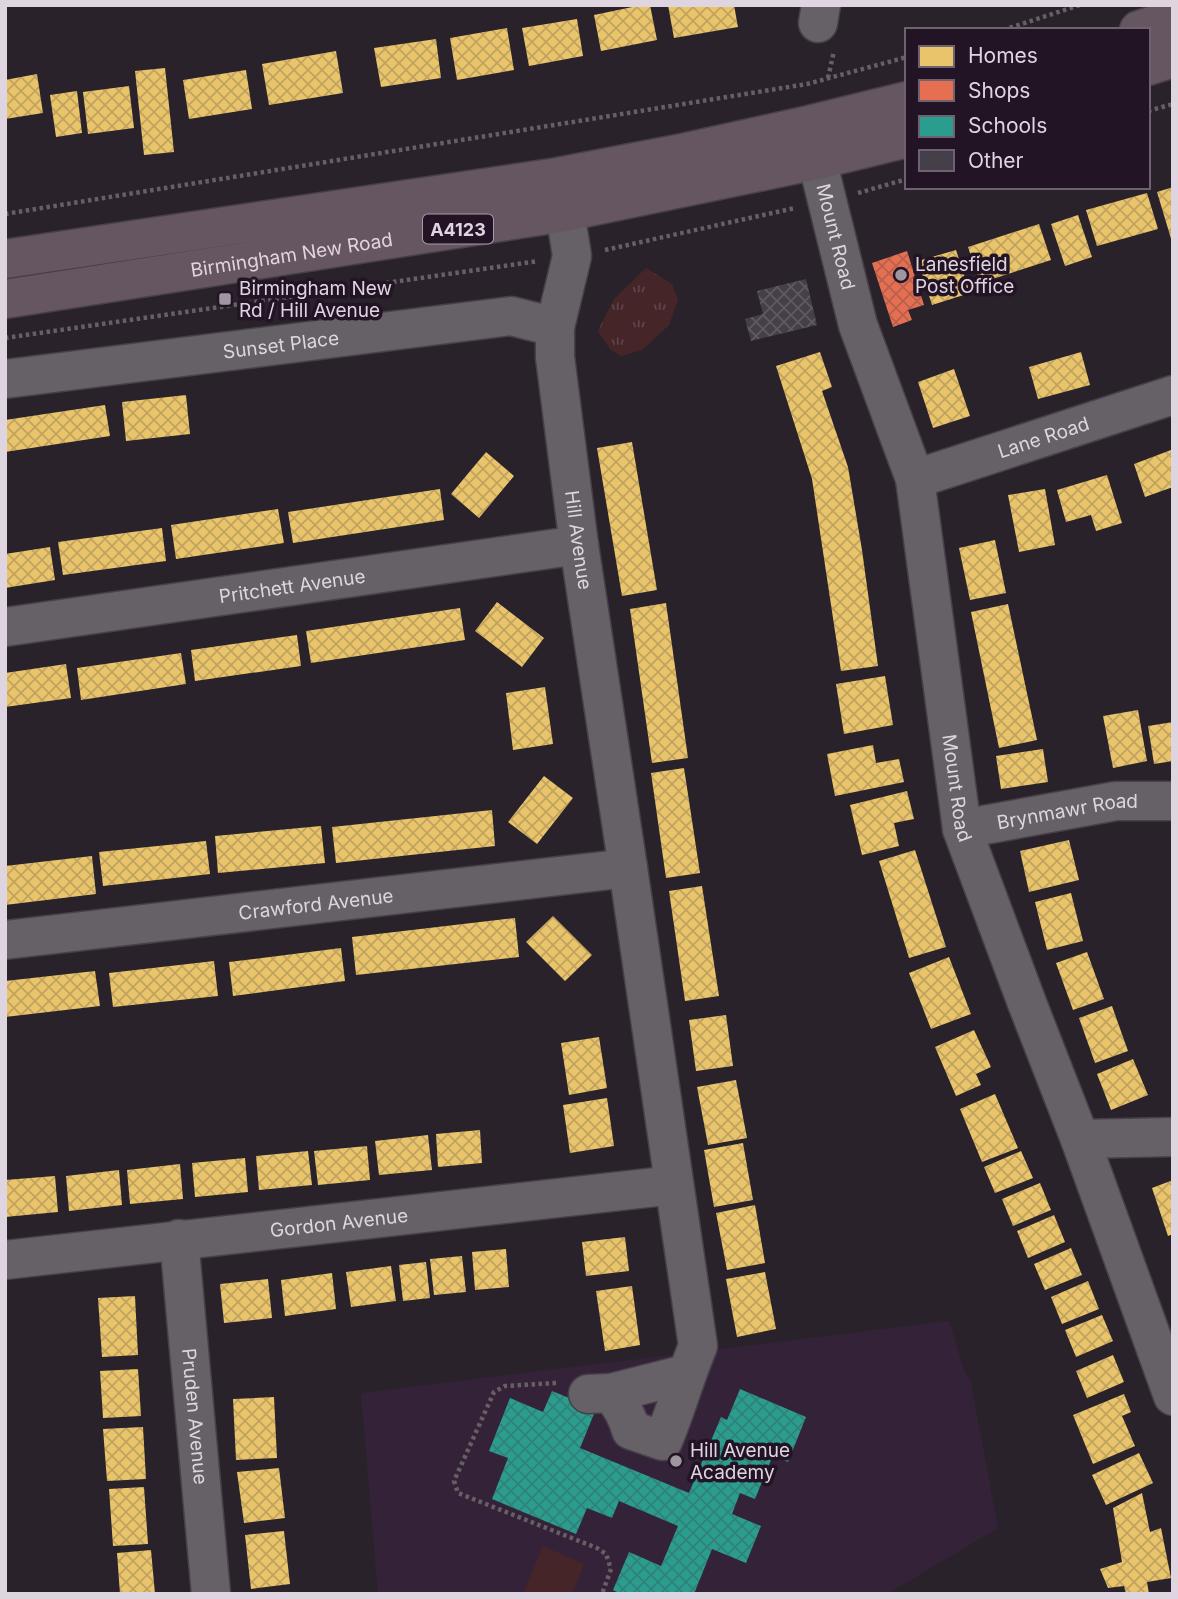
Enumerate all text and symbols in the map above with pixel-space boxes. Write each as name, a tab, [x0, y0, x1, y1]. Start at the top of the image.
legend	[905, 28, 1150, 189]
text: Homes	[968, 43, 1038, 68]
text: Shops	[968, 78, 1030, 103]
text: Schools	[968, 113, 1047, 138]
text: Other	[968, 148, 1024, 173]
street label: Mount Road	[812, 181, 860, 292]
road number: A4123	[423, 214, 493, 244]
street label: Birmingham New Road	[189, 227, 394, 282]
place label: Lanesfield Post Office	[915, 253, 1014, 298]
marker: Lanesfield Post Office	[893, 267, 909, 283]
place label: Birmingham New Rd / Hill Avenue	[239, 277, 392, 322]
marker: Birmingham New Rd / Hill Avenue	[217, 291, 233, 307]
street label: Sunset Place	[222, 326, 340, 363]
street label: Lane Road	[995, 412, 1092, 463]
street label: Hill Avenue	[561, 489, 597, 591]
street label: Pritchett Avenue	[217, 564, 367, 608]
street label: Mount Road	[938, 733, 977, 845]
street label: Brynmawr Road	[995, 790, 1138, 834]
street label: Crawford Avenue	[237, 884, 395, 924]
street label: Gordon Avenue	[269, 1203, 409, 1242]
street label: Pruden Avenue	[177, 1347, 213, 1485]
place label: Hill Avenue Academy	[690, 1439, 790, 1484]
marker: Hill Avenue Academy	[668, 1453, 684, 1469]

